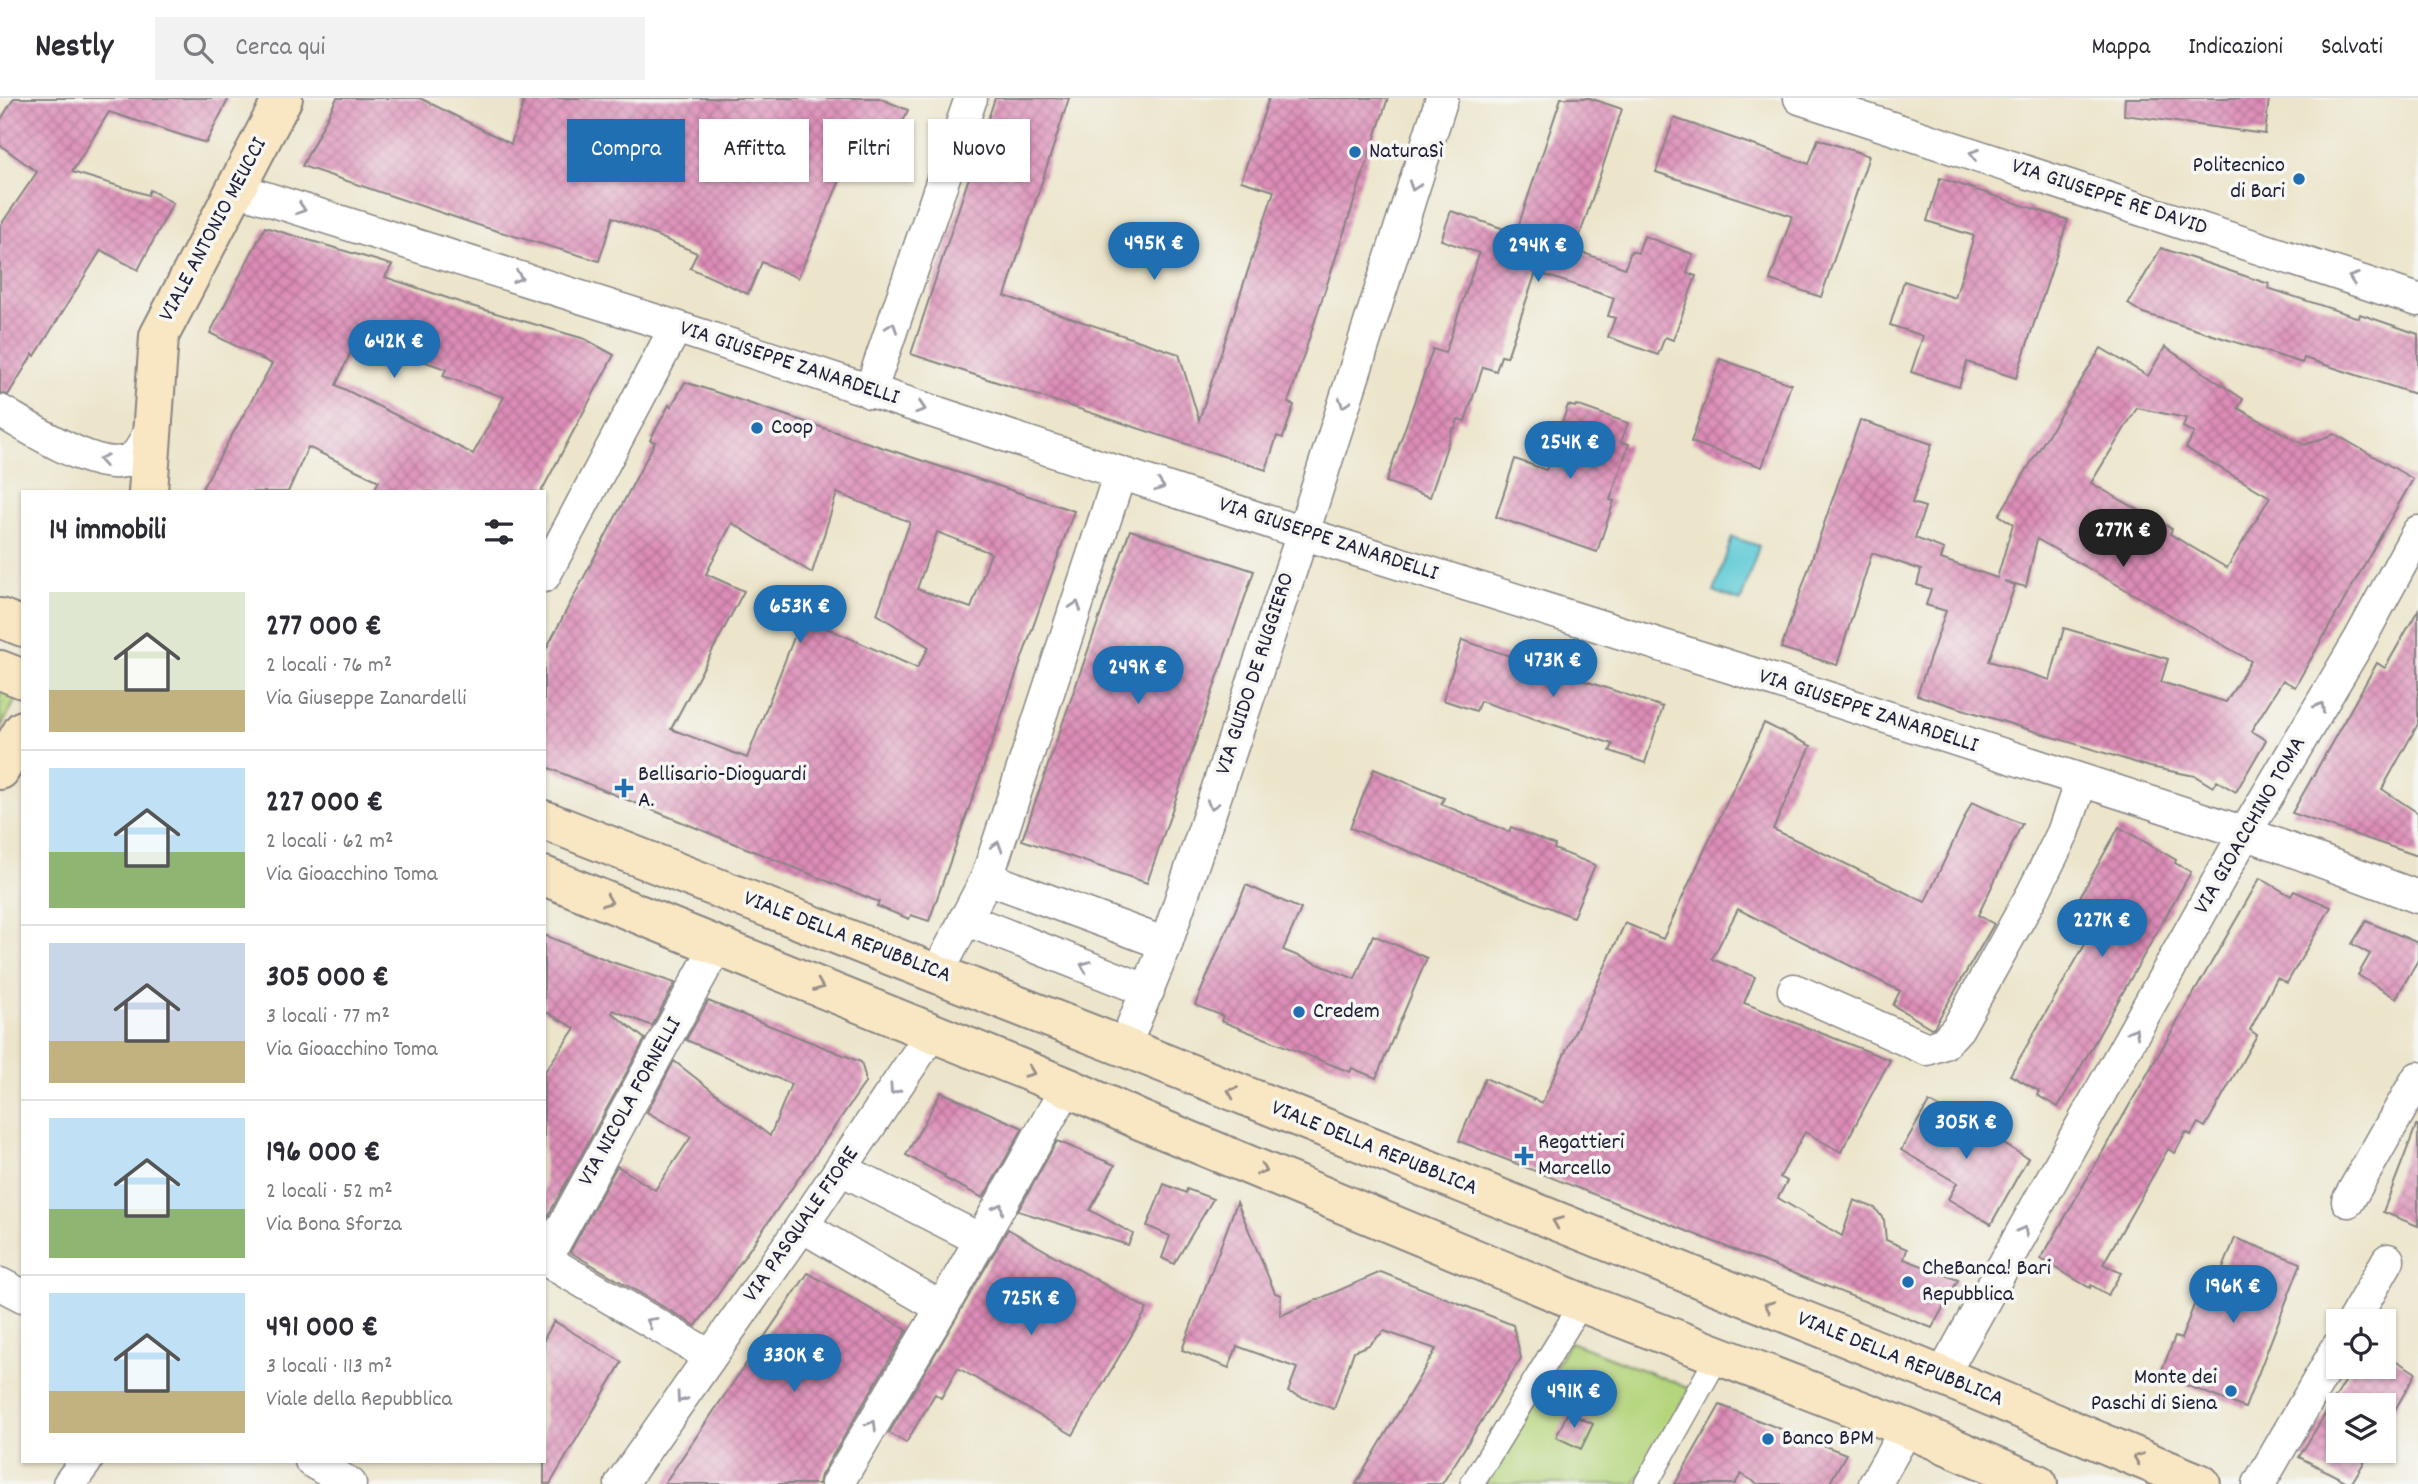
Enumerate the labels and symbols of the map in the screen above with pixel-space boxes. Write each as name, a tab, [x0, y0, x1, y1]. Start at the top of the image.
street label: VIALE ANTONIO MEUCCI	[152, 132, 276, 328]
place label: NaturaSì	[1369, 136, 1444, 169]
marker: NaturaSì	[1347, 144, 1363, 160]
one-way arrow	[1968, 148, 1980, 163]
place label: Politecnico di Bari	[2192, 150, 2285, 209]
street label: VIA GIUSEPPE RE DAVID	[2007, 151, 2211, 245]
marker: Politecnico di Bari	[2291, 171, 2307, 187]
one-way arrow	[1407, 180, 1422, 192]
one-way arrow	[294, 201, 307, 215]
pin: 495K €	[1097, 222, 1211, 282]
pin: 294K €	[1481, 225, 1595, 284]
one-way arrow	[511, 269, 523, 284]
one-way arrow	[2348, 272, 2360, 286]
street label: VIA GIUSEPPE ZANARDELLI	[675, 313, 903, 415]
pin: 642K €	[337, 320, 451, 380]
one-way arrow	[884, 322, 898, 334]
one-way arrow	[1338, 397, 1353, 409]
one-way arrow	[914, 400, 926, 414]
place label: Coop	[771, 412, 813, 445]
marker: Coop	[749, 420, 765, 436]
pin: 254K €	[1513, 422, 1627, 481]
one-way arrow	[97, 454, 109, 469]
one-way arrow	[1154, 478, 1166, 492]
street label: VIA GIUSEPPE ZANARDELLI	[1214, 489, 1442, 591]
pin: 277K €	[2066, 510, 2180, 569]
street label: VIA GUIDO DE RUGGIERO	[1208, 568, 1304, 780]
pin: 653K €	[743, 586, 857, 645]
one-way arrow	[1068, 601, 1083, 613]
pin: 473K €	[1496, 640, 1610, 699]
pin: 249K €	[1081, 646, 1195, 706]
street label: VIA GIUSEPPE ZANARDELLI	[1754, 661, 1982, 763]
one-way arrow	[2312, 701, 2325, 714]
street label: VIA GIOACCHINO TOMA	[2187, 731, 2315, 921]
place label: Bellisario-Dioguardi A.	[638, 759, 806, 818]
marker: Bellisario-Dioguardi A.	[616, 780, 632, 796]
one-way arrow	[1206, 799, 1220, 811]
one-way arrow	[989, 840, 1004, 852]
street label: VIALE DELLA REPUBBLICA	[738, 883, 956, 993]
one-way arrow	[601, 893, 613, 907]
pin: 227K €	[2045, 900, 2159, 959]
one-way arrow	[1079, 961, 1091, 975]
one-way arrow	[812, 978, 824, 992]
place label: Credem	[1313, 996, 1380, 1029]
marker: Credem	[1291, 1004, 1307, 1020]
street label: VIA NICOLA FORNELLI	[571, 1011, 691, 1193]
one-way arrow	[2126, 1027, 2139, 1039]
one-way arrow	[1022, 1064, 1035, 1078]
one-way arrow	[889, 1082, 902, 1095]
one-way arrow	[1227, 1086, 1240, 1100]
street label: VIALE DELLA REPUBBLICA	[1266, 1092, 1482, 1206]
pin: 305K €	[1909, 1102, 2023, 1161]
place label: Regattieri Marcello	[1538, 1127, 1624, 1186]
street label: VIA PASQUALE FIORE	[736, 1140, 868, 1310]
marker: Regattieri Marcello	[1516, 1148, 1532, 1164]
one-way arrow	[1254, 1162, 1267, 1176]
one-way arrow	[991, 1202, 1004, 1215]
one-way arrow	[1552, 1216, 1565, 1230]
one-way arrow	[2015, 1225, 2028, 1238]
place label: CheBanca! Bari Repubblica	[1922, 1253, 2051, 1312]
pin: 196K €	[2176, 1266, 2290, 1325]
marker: CheBanca! Bari Repubblica	[1900, 1274, 1916, 1290]
pin: 725K €	[974, 1278, 1088, 1337]
one-way arrow	[1763, 1301, 1775, 1315]
street label: VIALE DELLA REPUBBLICA	[1792, 1303, 2008, 1417]
one-way arrow	[646, 1317, 659, 1330]
pin: 330K €	[737, 1334, 851, 1394]
place label: Monte dei Paschi di Siena	[2091, 1362, 2218, 1421]
pin: 491K €	[1517, 1370, 1631, 1430]
marker: Monte dei Paschi di Siena	[2223, 1383, 2239, 1399]
one-way arrow	[677, 1390, 689, 1403]
one-way arrow	[864, 1420, 877, 1433]
place label: Banco BPM	[1782, 1423, 1874, 1456]
marker: Banco BPM	[1760, 1431, 1776, 1447]
one-way arrow	[2132, 1452, 2144, 1466]

